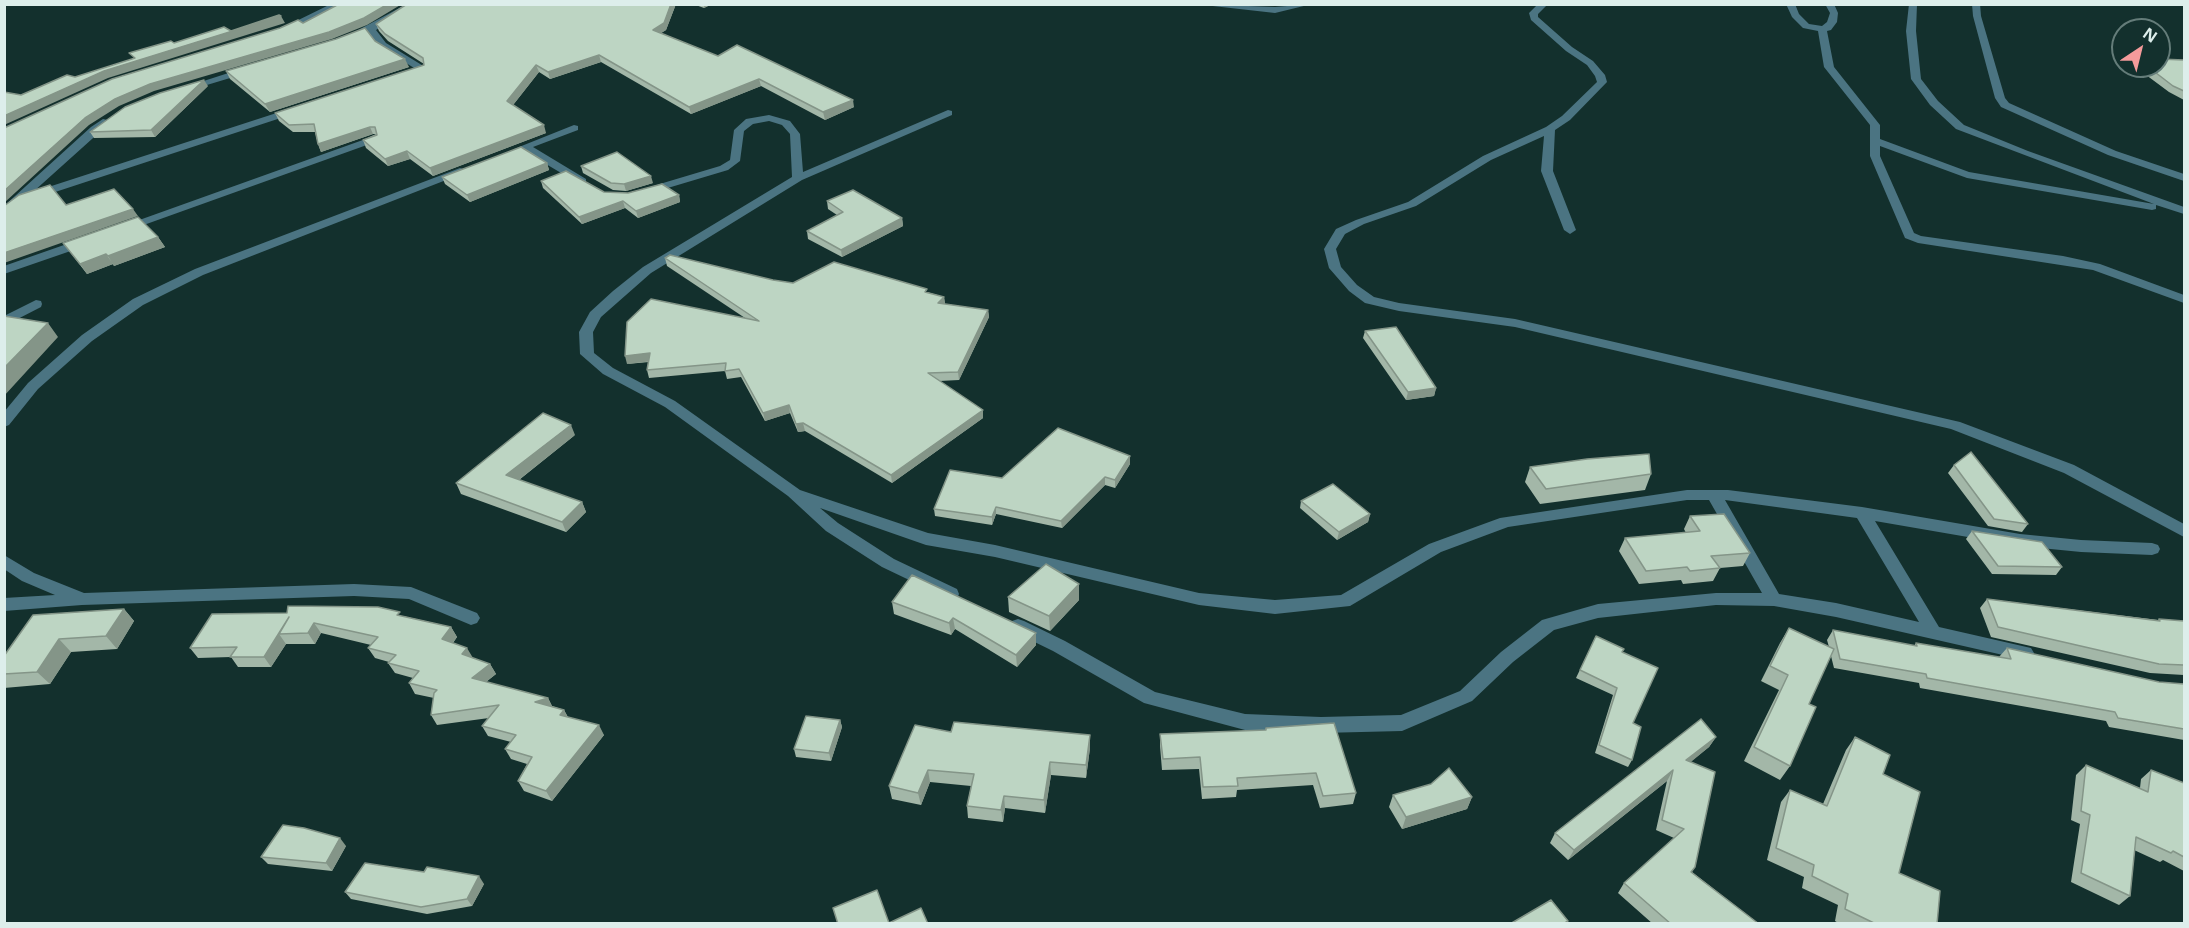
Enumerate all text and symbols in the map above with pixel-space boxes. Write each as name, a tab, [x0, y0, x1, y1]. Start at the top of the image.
north arrow	[2111, 18, 2171, 78]
text: N	[2139, 22, 2162, 48]

